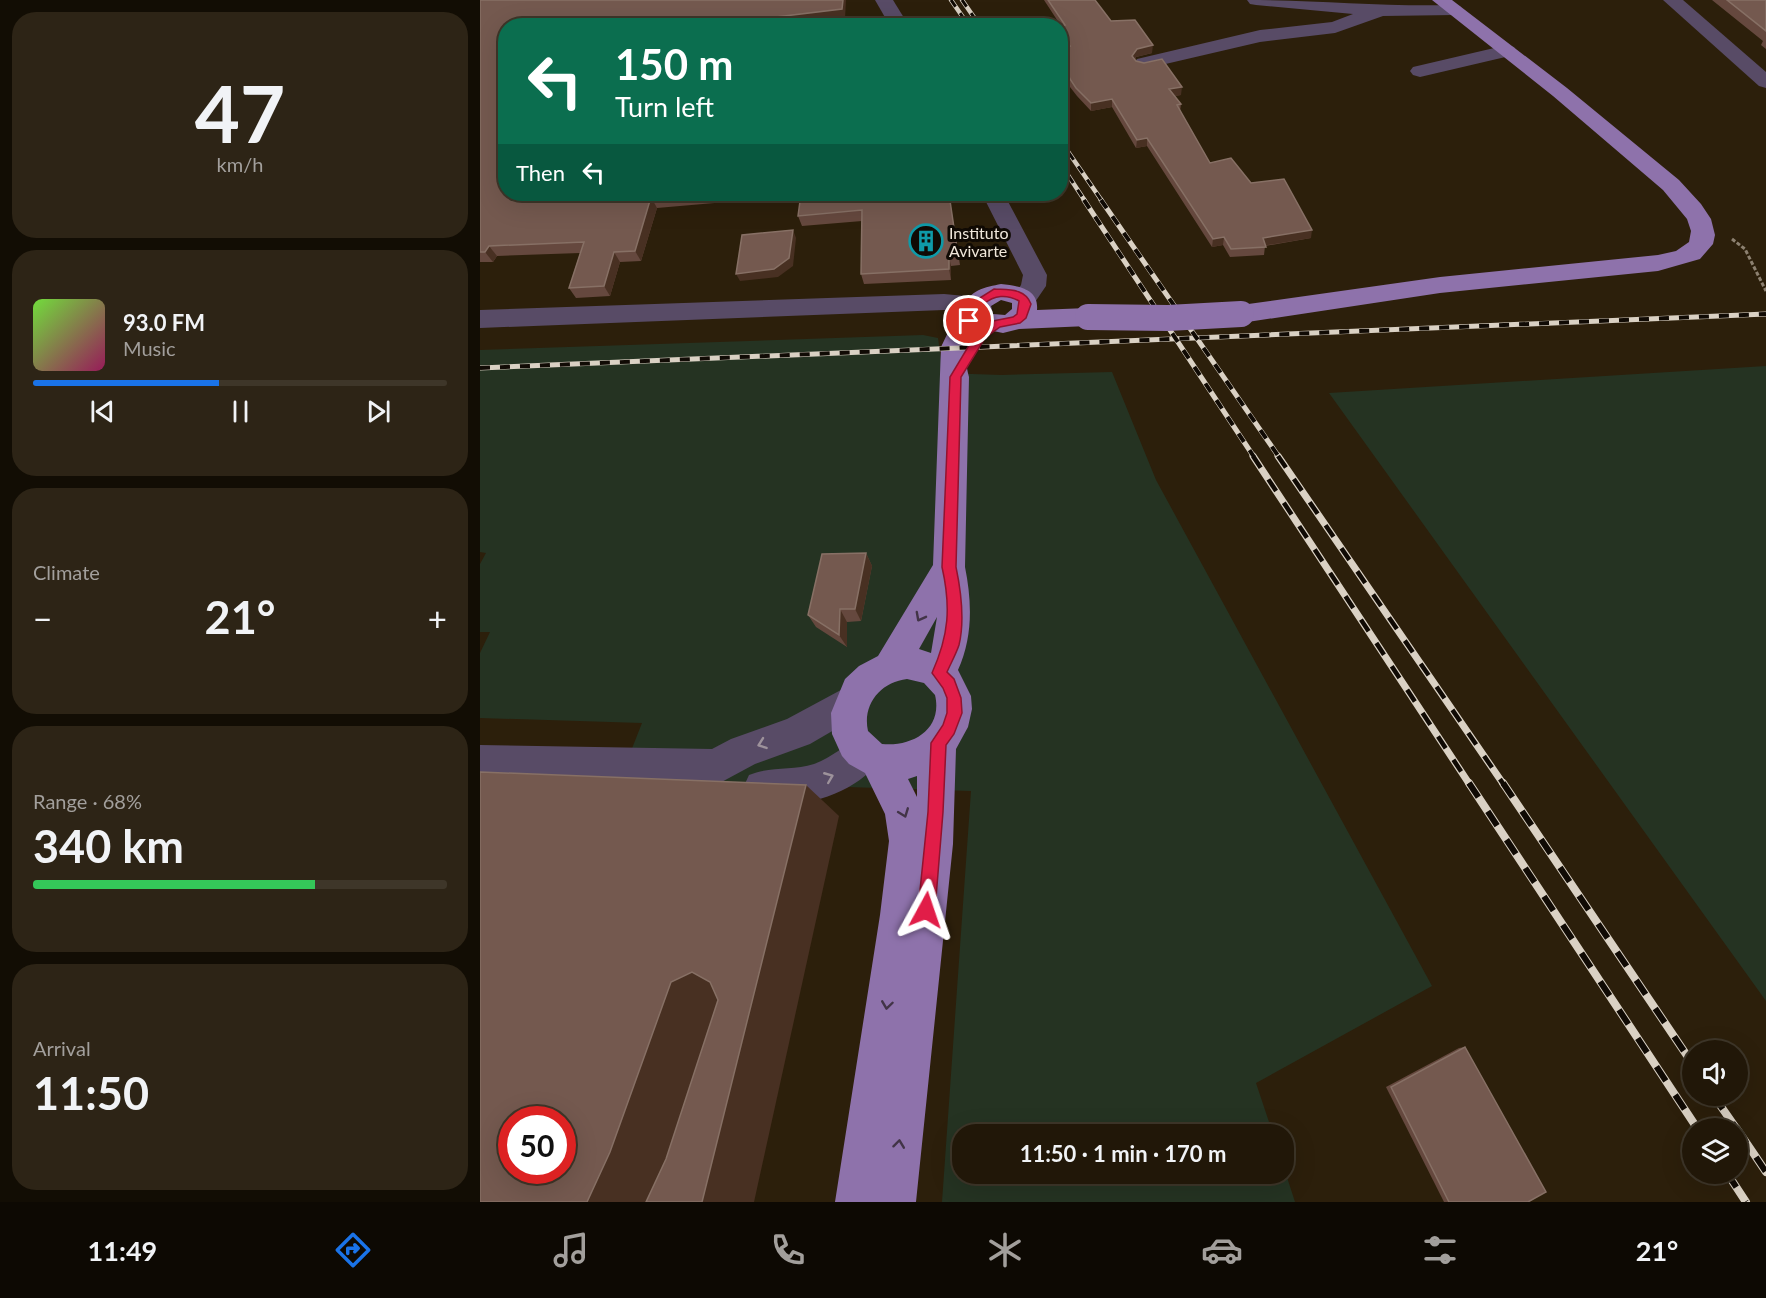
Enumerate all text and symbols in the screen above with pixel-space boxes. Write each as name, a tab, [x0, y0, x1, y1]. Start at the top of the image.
text: 150 m	[615, 39, 733, 89]
icon: left	[516, 42, 594, 120]
text: 47	[195, 66, 285, 160]
text: Turn left	[615, 90, 714, 123]
text: km/h	[217, 152, 263, 176]
icon: left	[577, 156, 610, 189]
text: Then	[516, 159, 565, 186]
building icon: Instituto Avivarte	[908, 223, 944, 259]
place label: Instituto Avivarte	[949, 223, 1009, 260]
pin	[943, 295, 994, 346]
icon: arrive	[952, 304, 985, 337]
text: 93.0 FM	[123, 309, 205, 336]
text: Music	[123, 336, 176, 360]
icon: previous	[86, 395, 119, 428]
icon: pause	[224, 395, 257, 428]
icon: next	[362, 395, 395, 428]
text: Climate	[33, 560, 100, 584]
text: 21°	[205, 590, 275, 644]
text: −	[33, 598, 52, 638]
text: +	[428, 598, 447, 638]
one-way arrow	[915, 610, 927, 621]
one-way arrow	[757, 737, 768, 750]
one-way arrow	[823, 772, 834, 784]
text: Range · 68%	[33, 789, 142, 813]
one-way arrow	[896, 807, 909, 817]
text: 340 km	[33, 819, 184, 873]
position arrow	[894, 878, 958, 942]
one-way arrow	[882, 1001, 894, 1010]
text: Arrival	[33, 1036, 91, 1060]
map controls	[1682, 1040, 1748, 1184]
button: sound	[1682, 1040, 1748, 1106]
text: 11:50	[33, 1066, 149, 1120]
speed limit sign: 50	[498, 1106, 576, 1184]
button: layers	[1682, 1118, 1748, 1184]
one-way arrow	[892, 1139, 904, 1148]
text: 11:50 · 1 min · 170 m	[1020, 1140, 1226, 1167]
icon: directions	[332, 1229, 374, 1271]
icon: music	[550, 1229, 592, 1271]
icon: phone	[767, 1229, 809, 1271]
icon: climate	[984, 1229, 1026, 1271]
icon: car	[1201, 1229, 1243, 1271]
icon: filters	[1419, 1229, 1461, 1271]
text: 11:49	[88, 1234, 157, 1267]
text: 21°	[1636, 1234, 1678, 1267]

